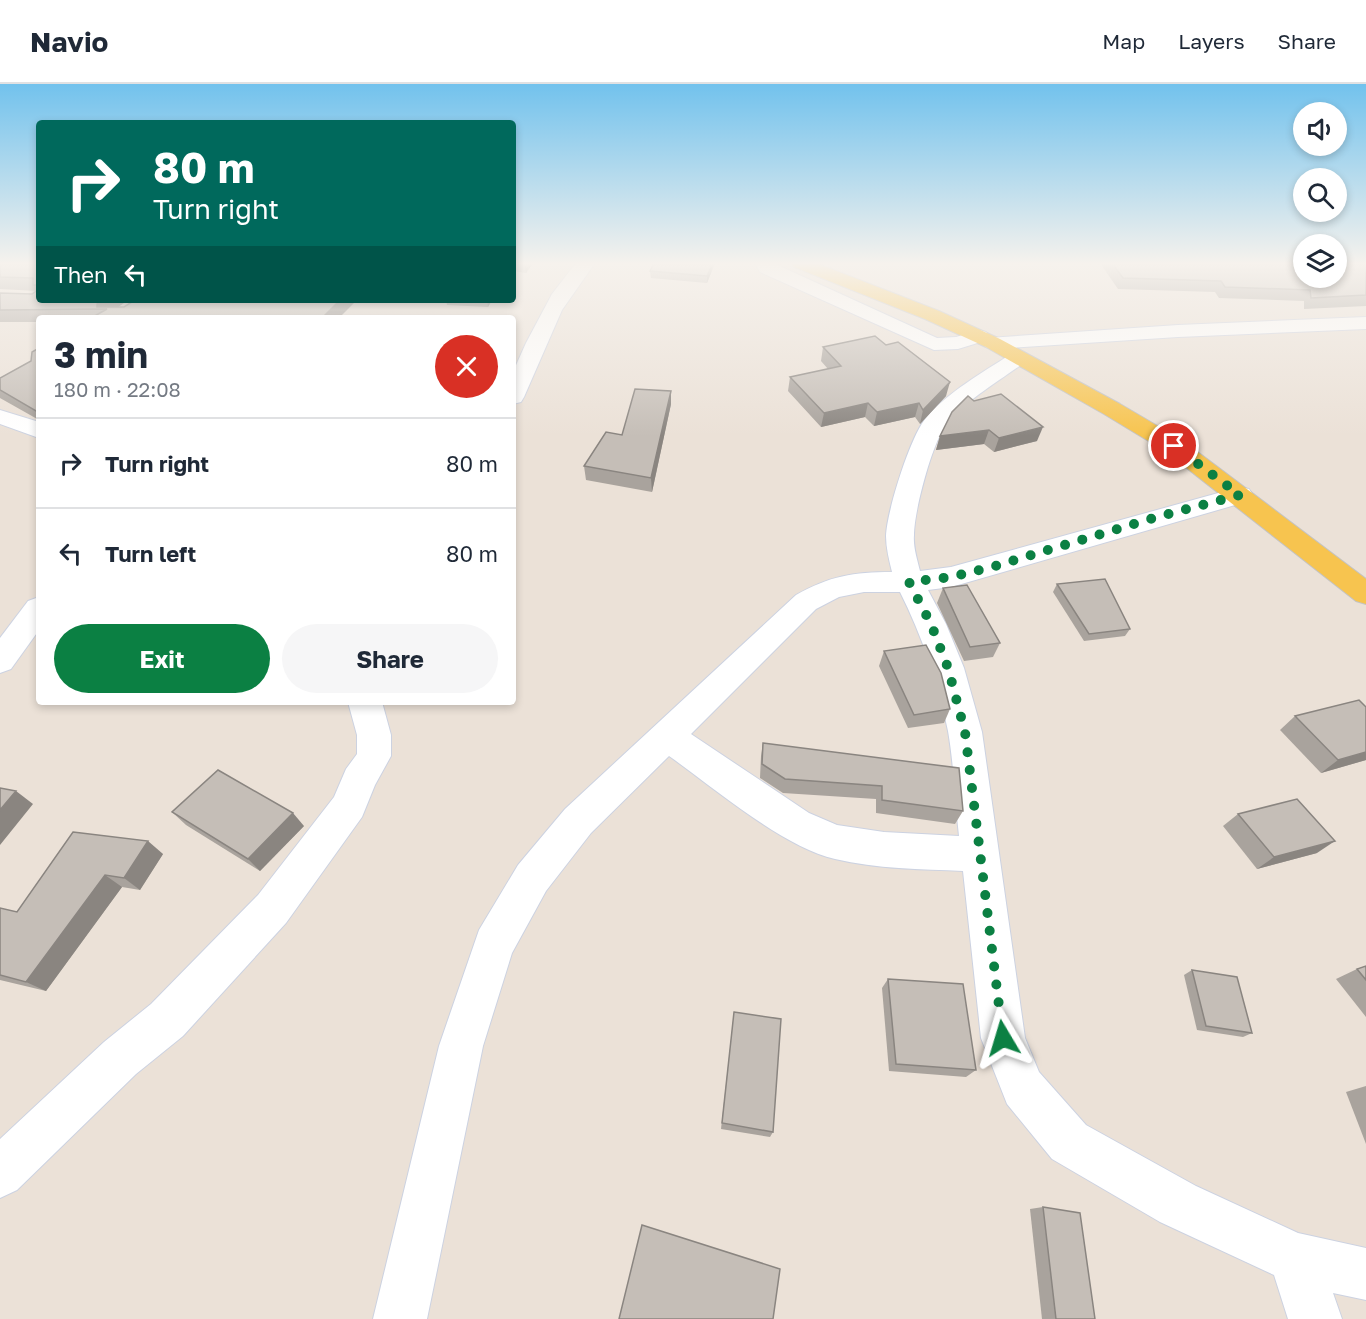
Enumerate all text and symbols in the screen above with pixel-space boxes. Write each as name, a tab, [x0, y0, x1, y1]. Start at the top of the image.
text: Navio	[30, 25, 108, 58]
text: Map	[1102, 28, 1145, 54]
text: Layers	[1178, 28, 1245, 54]
text: Share	[1278, 28, 1336, 54]
map controls	[1293, 102, 1347, 288]
button: sound	[1293, 102, 1347, 156]
text: 80 m	[153, 142, 254, 192]
icon: right	[54, 144, 132, 222]
button: search	[1293, 168, 1347, 222]
text: Turn right	[153, 193, 279, 225]
button: layers	[1293, 234, 1347, 288]
icon: left	[119, 258, 152, 291]
text: Then	[54, 261, 107, 288]
text: 3 min	[54, 333, 148, 376]
button: close	[435, 335, 498, 398]
text: 180 m · 22:08	[54, 377, 181, 401]
pin	[1148, 420, 1199, 471]
icon: arrive	[1157, 429, 1190, 462]
icon: right	[54, 447, 87, 480]
text: Turn right	[105, 450, 209, 477]
text: 80 m	[446, 450, 498, 477]
icon: left	[54, 537, 87, 570]
text: Turn left	[105, 540, 196, 567]
text: 80 m	[446, 540, 498, 567]
button: Exit	[54, 624, 270, 693]
button: Share	[282, 624, 498, 693]
position arrow	[971, 1006, 1035, 1070]

